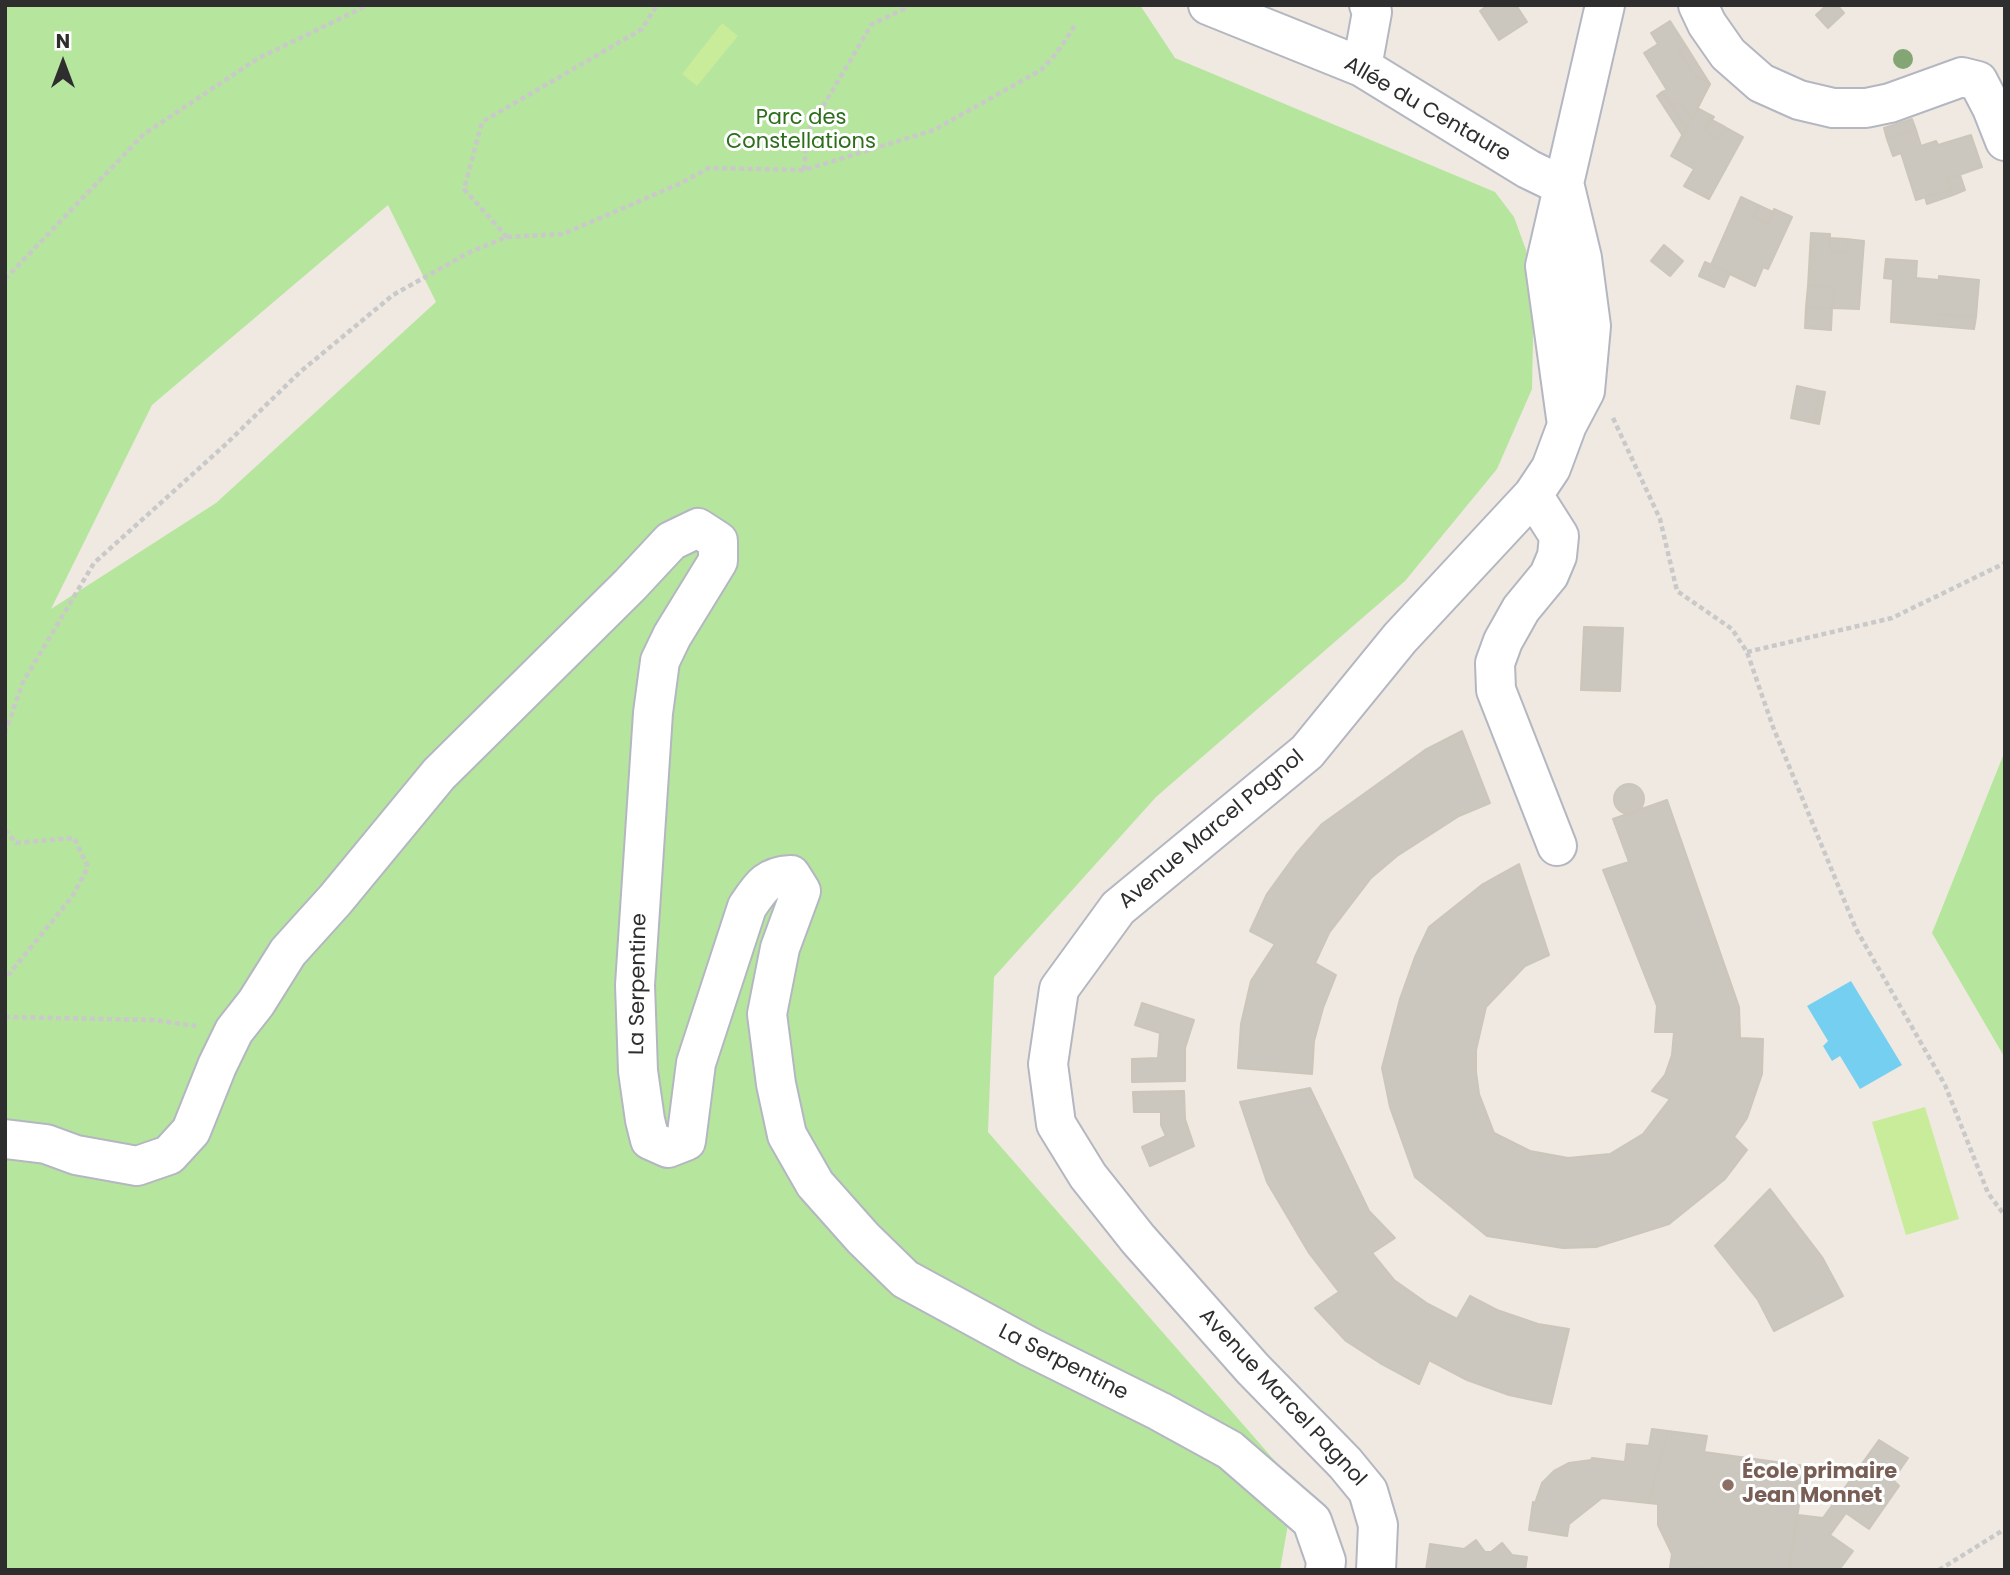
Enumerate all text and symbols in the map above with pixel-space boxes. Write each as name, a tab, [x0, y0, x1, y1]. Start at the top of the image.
north arrow	[28, 28, 98, 98]
text: N	[56, 28, 70, 55]
street label: Allée du Centaure	[1339, 52, 1515, 168]
park label: Parc des Constellations	[726, 106, 876, 156]
street label: Avenue Marcel Pagnol	[1114, 745, 1310, 915]
street label: La Serpentine	[625, 913, 653, 1055]
street label: Avenue Marcel Pagnol	[1193, 1304, 1371, 1492]
street label: La Serpentine	[994, 1320, 1132, 1406]
place label: École primaire Jean Monnet	[1742, 1460, 1897, 1510]
marker: École primaire Jean Monnet	[1720, 1477, 1736, 1493]

